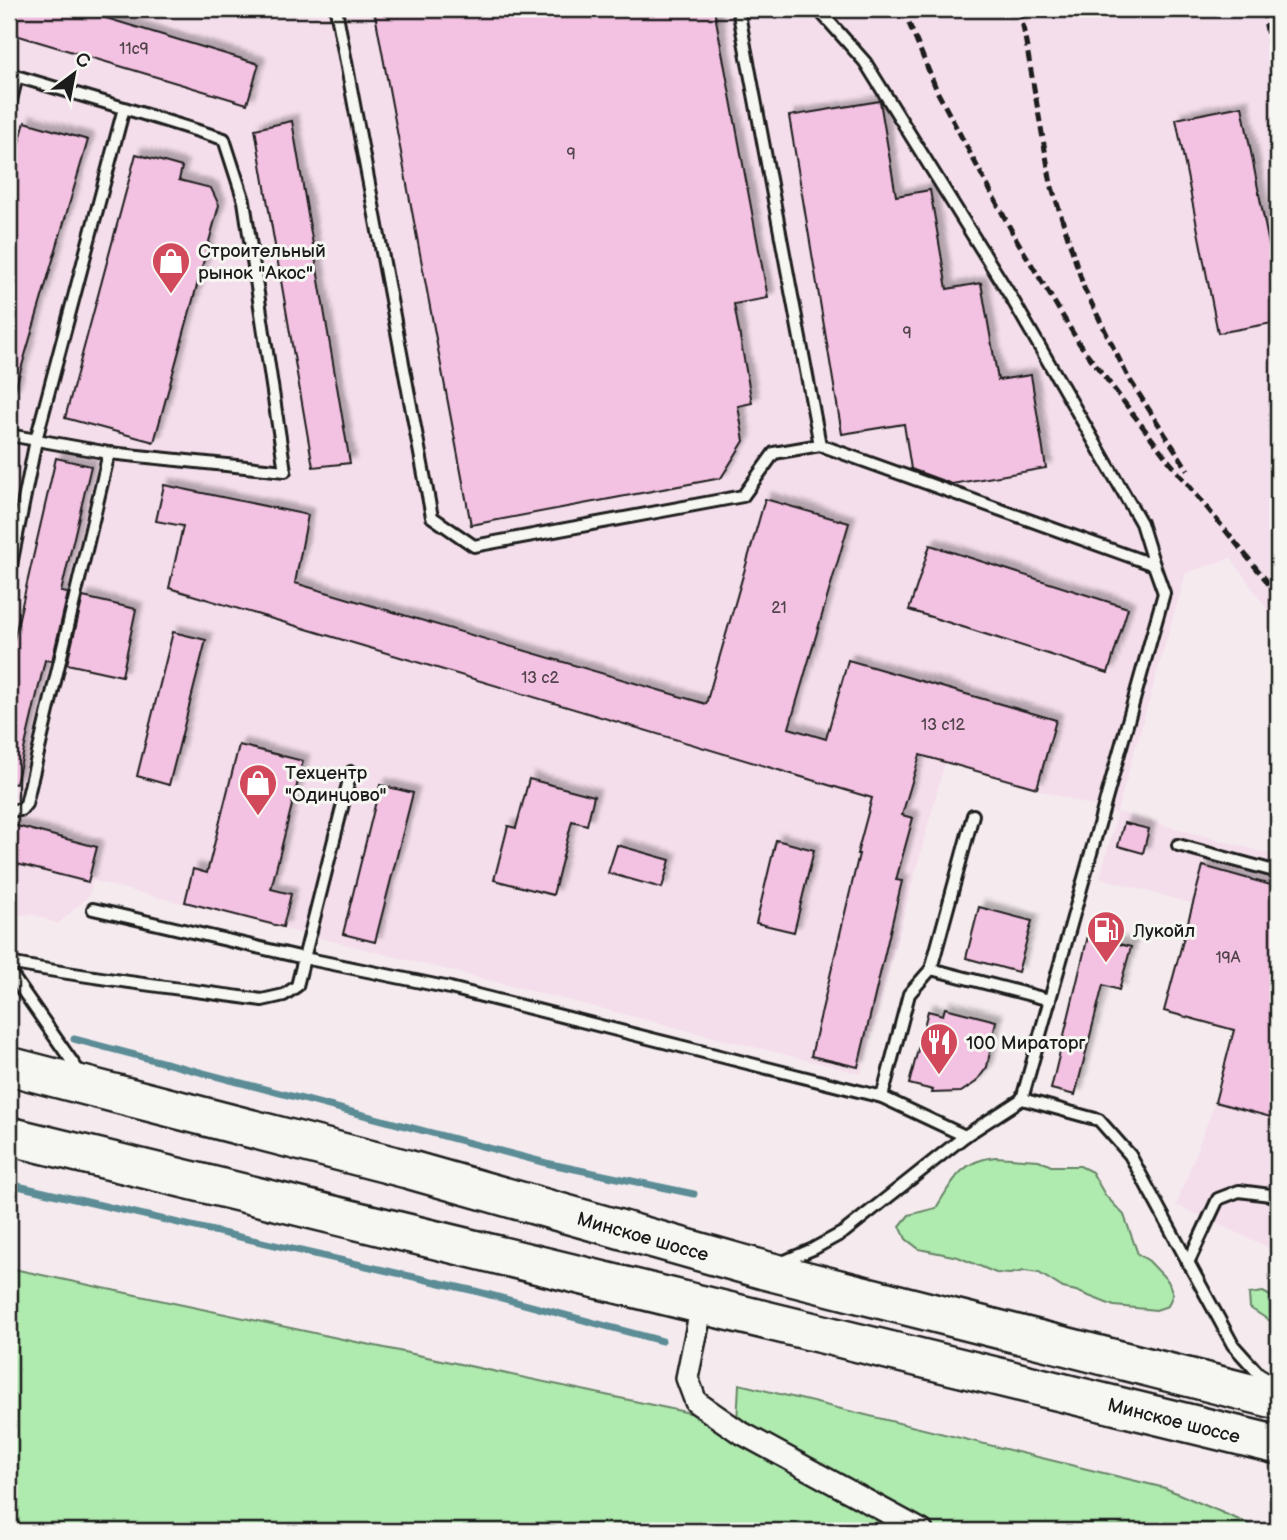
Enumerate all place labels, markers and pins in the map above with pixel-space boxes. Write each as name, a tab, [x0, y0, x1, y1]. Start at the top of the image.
shop icon: Строительный рынок "Акос"	[150, 240, 192, 295]
place label: Строительный рынок "Акос"	[198, 240, 326, 285]
shop icon: Техцентр "Одинцово"	[237, 762, 279, 817]
place label: Техцентр "Одинцово"	[285, 762, 387, 807]
fuel station icon: Лукойл	[1085, 909, 1127, 964]
place label: Лукойл	[1132, 920, 1195, 943]
restaurant icon: 100 Мираторг	[918, 1021, 960, 1076]
place label: 100 Мираторг	[966, 1032, 1086, 1055]

